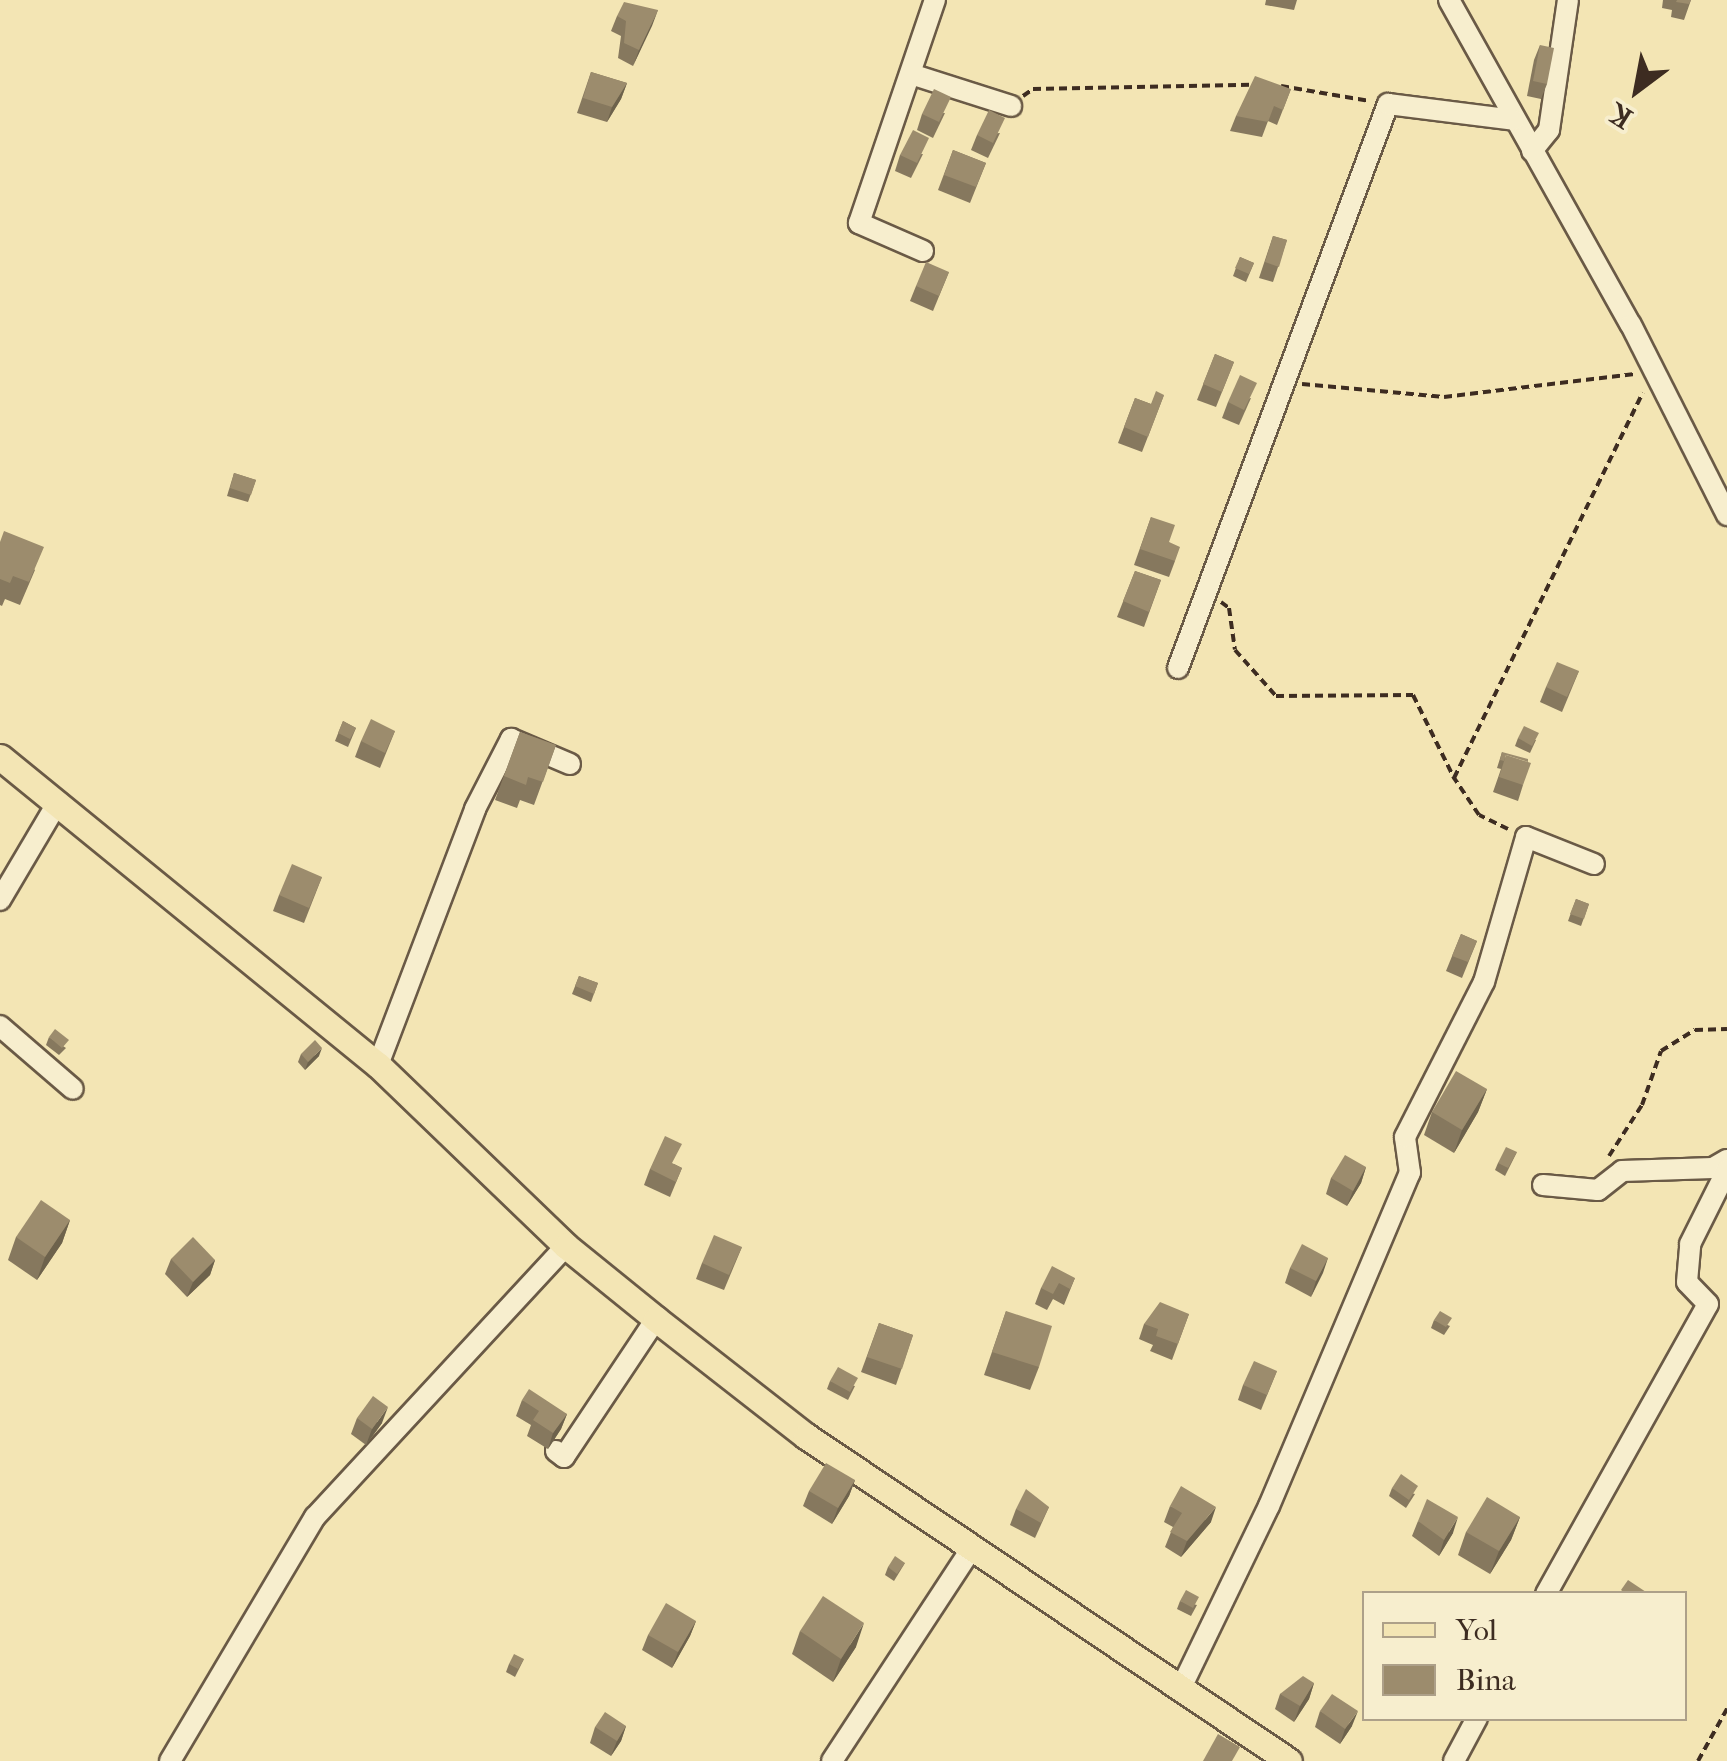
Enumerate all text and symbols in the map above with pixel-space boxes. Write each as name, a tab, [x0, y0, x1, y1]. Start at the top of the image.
north arrow	[1587, 40, 1687, 140]
text: K	[1603, 96, 1638, 135]
legend	[1362, 1591, 1687, 1721]
text: Yol	[1456, 1613, 1497, 1648]
text: Bina	[1456, 1663, 1516, 1698]

